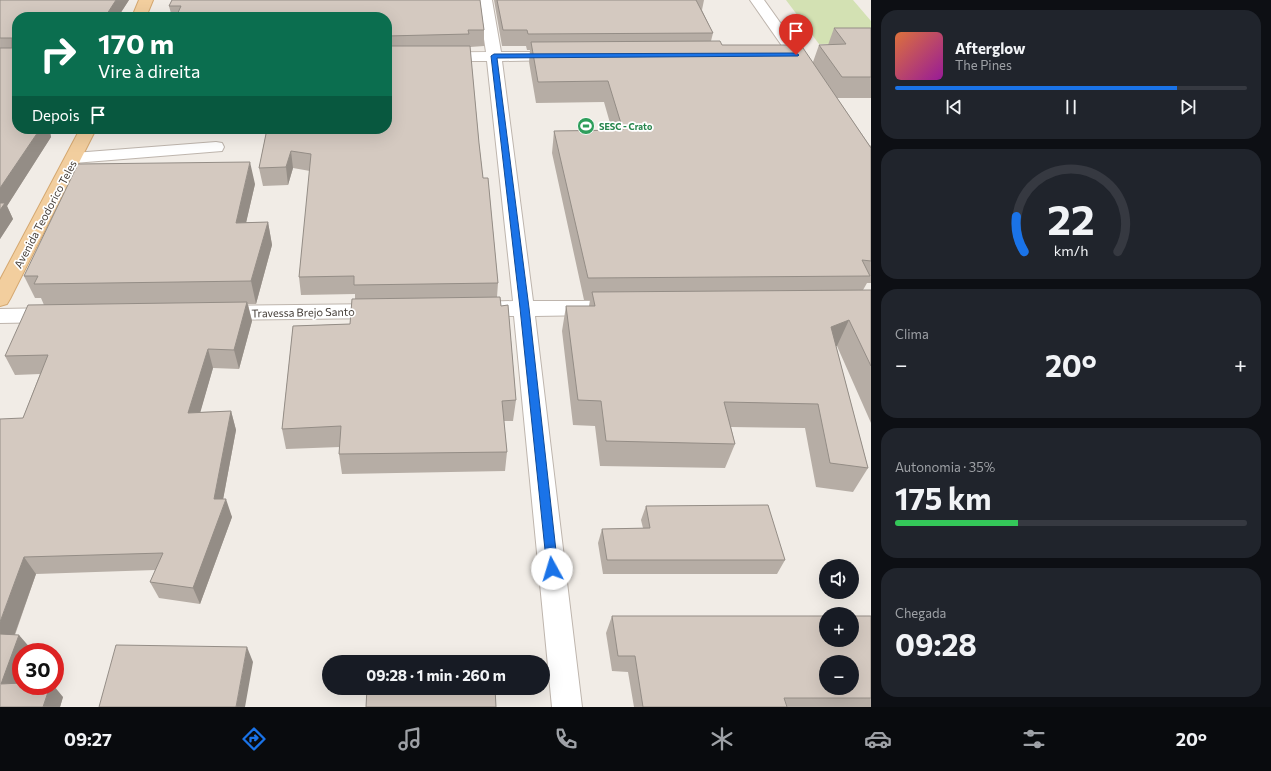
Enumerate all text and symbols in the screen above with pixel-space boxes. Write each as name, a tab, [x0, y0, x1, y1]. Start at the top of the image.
pin	[779, 14, 813, 55]
icon: arrive	[785, 20, 807, 42]
text: 170 m	[98, 26, 174, 60]
icon: right	[32, 28, 84, 80]
text: Afterglow	[955, 39, 1025, 57]
text: The Pines	[955, 57, 1012, 73]
text: Vire à direita	[98, 60, 200, 82]
icon: previous	[943, 96, 965, 118]
icon: pause	[1060, 96, 1082, 118]
icon: next	[1177, 96, 1199, 118]
icon: arrive	[87, 104, 109, 126]
text: Depois	[32, 106, 79, 124]
sports icon: SESC - Crato	[576, 116, 596, 136]
place label: SESC - Crato	[599, 121, 653, 132]
street label: Avenida Teodorico Teles	[11, 158, 79, 270]
text: 22	[1047, 193, 1095, 244]
text: km/h	[1054, 241, 1088, 259]
street label: Travessa Brejo Santo	[251, 305, 355, 319]
text: Clima	[895, 326, 929, 342]
text: 20°	[1045, 346, 1097, 383]
text: −	[895, 351, 908, 378]
text: +	[1234, 351, 1247, 378]
text: Autonomia · 35%	[895, 459, 995, 475]
text: 175 km	[895, 479, 992, 516]
position arrow	[531, 548, 573, 590]
map controls	[819, 559, 859, 695]
button: sound	[819, 559, 859, 599]
text: Chegada	[895, 605, 946, 621]
button: +	[819, 607, 859, 647]
text: 09:28	[895, 625, 977, 662]
speed limit sign: 30	[12, 643, 64, 695]
button: −	[819, 655, 859, 695]
text: 09:28 · 1 min · 260 m	[366, 666, 506, 684]
icon: directions	[240, 725, 268, 753]
icon: music	[396, 725, 424, 753]
icon: phone	[552, 725, 580, 753]
icon: climate	[708, 725, 736, 753]
icon: car	[864, 725, 892, 753]
icon: filters	[1020, 725, 1048, 753]
text: 09:27	[64, 728, 112, 750]
text: 20°	[1176, 728, 1207, 750]

